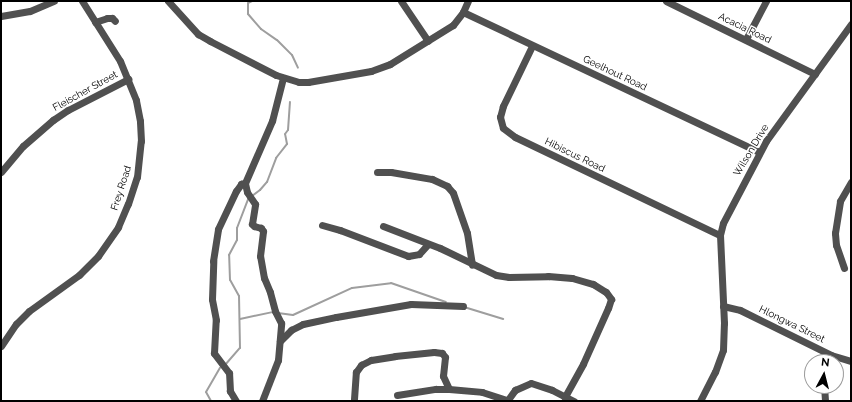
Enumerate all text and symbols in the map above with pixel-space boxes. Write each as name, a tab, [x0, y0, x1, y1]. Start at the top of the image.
street label: Acacia Road	[717, 10, 773, 46]
street label: Geelhout Road	[581, 53, 649, 93]
street label: Fleischer Street	[50, 68, 120, 114]
street label: Wilson Drive	[731, 122, 771, 178]
street label: Hibiscus Road	[543, 135, 607, 175]
street label: Frey Road	[108, 164, 134, 212]
street label: Hlongwa Street	[757, 303, 827, 345]
north arrow	[804, 354, 844, 394]
text: N	[820, 356, 830, 370]

